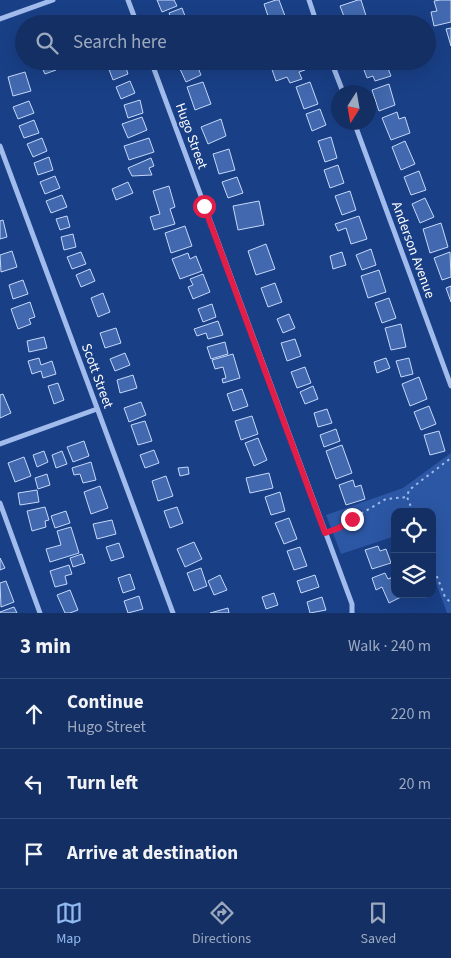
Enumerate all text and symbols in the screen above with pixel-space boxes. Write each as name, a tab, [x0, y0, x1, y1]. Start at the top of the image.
search box	[15, 15, 436, 70]
icon: search	[33, 29, 61, 57]
text: Search here	[73, 29, 167, 56]
north arrow	[331, 85, 376, 130]
street label: Hugo Street	[170, 100, 212, 172]
route start	[193, 195, 216, 218]
street label: Anderson Avenue	[386, 199, 440, 301]
street label: Scott Street	[76, 341, 118, 412]
route end	[341, 508, 364, 531]
map controls	[391, 508, 436, 598]
button: locate	[391, 508, 436, 553]
button: layers	[391, 553, 436, 598]
text: 3 min	[20, 631, 71, 661]
text: Walk · 240 m	[348, 635, 431, 657]
text: Continue	[67, 689, 144, 716]
icon: ahead	[20, 700, 48, 728]
text: 220 m	[391, 703, 431, 725]
text: Hugo Street	[67, 716, 146, 738]
icon: left	[20, 770, 48, 798]
text: Turn left	[67, 770, 138, 797]
text: 20 m	[399, 773, 431, 795]
icon: arrive	[20, 840, 48, 868]
text: Arrive at destination	[67, 840, 238, 867]
tab: Map	[55, 899, 83, 949]
tab: Directions	[192, 899, 251, 949]
tab: Saved	[361, 899, 396, 949]

